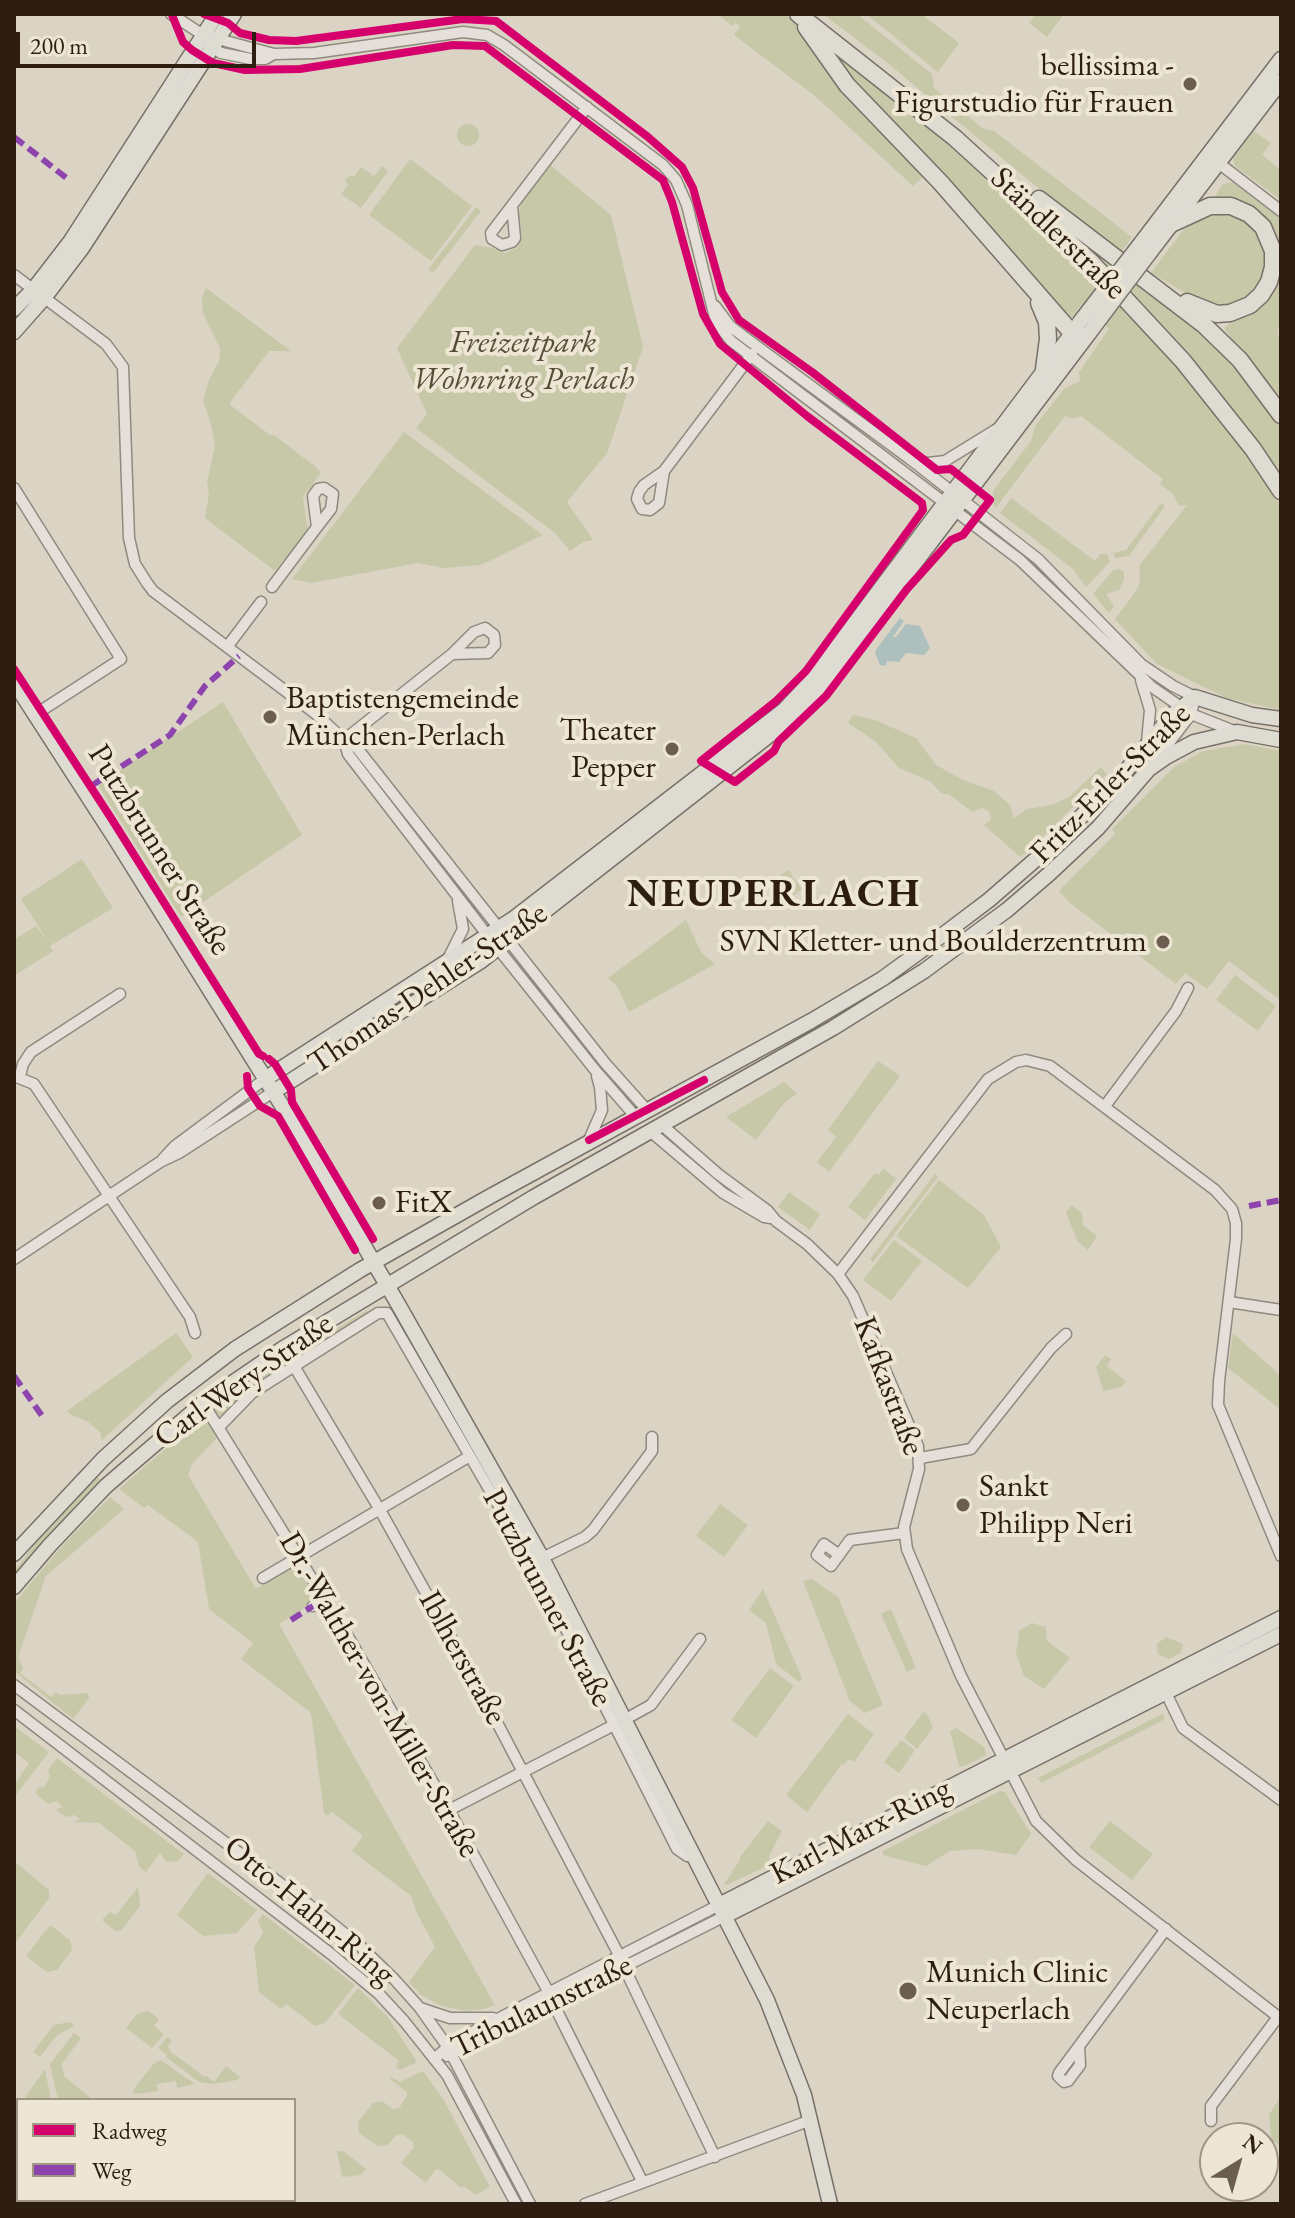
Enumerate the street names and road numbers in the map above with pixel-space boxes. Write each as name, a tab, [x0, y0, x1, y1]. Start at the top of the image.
street label: Ständlerstraße	[982, 160, 1134, 308]
street label: Fritz-Erler-Straße	[1023, 696, 1199, 872]
street label: Putzbrunner Straße	[79, 738, 239, 962]
street label: Thomas-Dehler-Straße	[301, 895, 555, 1083]
street label: Carl-Wery-Straße	[147, 1305, 341, 1457]
street label: Kafkastraße	[844, 1311, 932, 1461]
street label: Putzbrunner Straße	[473, 1483, 621, 1713]
street label: Dr.-Walther-von-Miller-Straße	[270, 1525, 488, 1865]
street label: Iblherstraße	[410, 1585, 514, 1731]
street label: Karl-Marx-Ring	[764, 1770, 958, 1894]
street label: Otto-Hahn-Ring	[216, 1828, 402, 1994]
street label: Tribulaunstraße	[445, 1947, 639, 2067]

